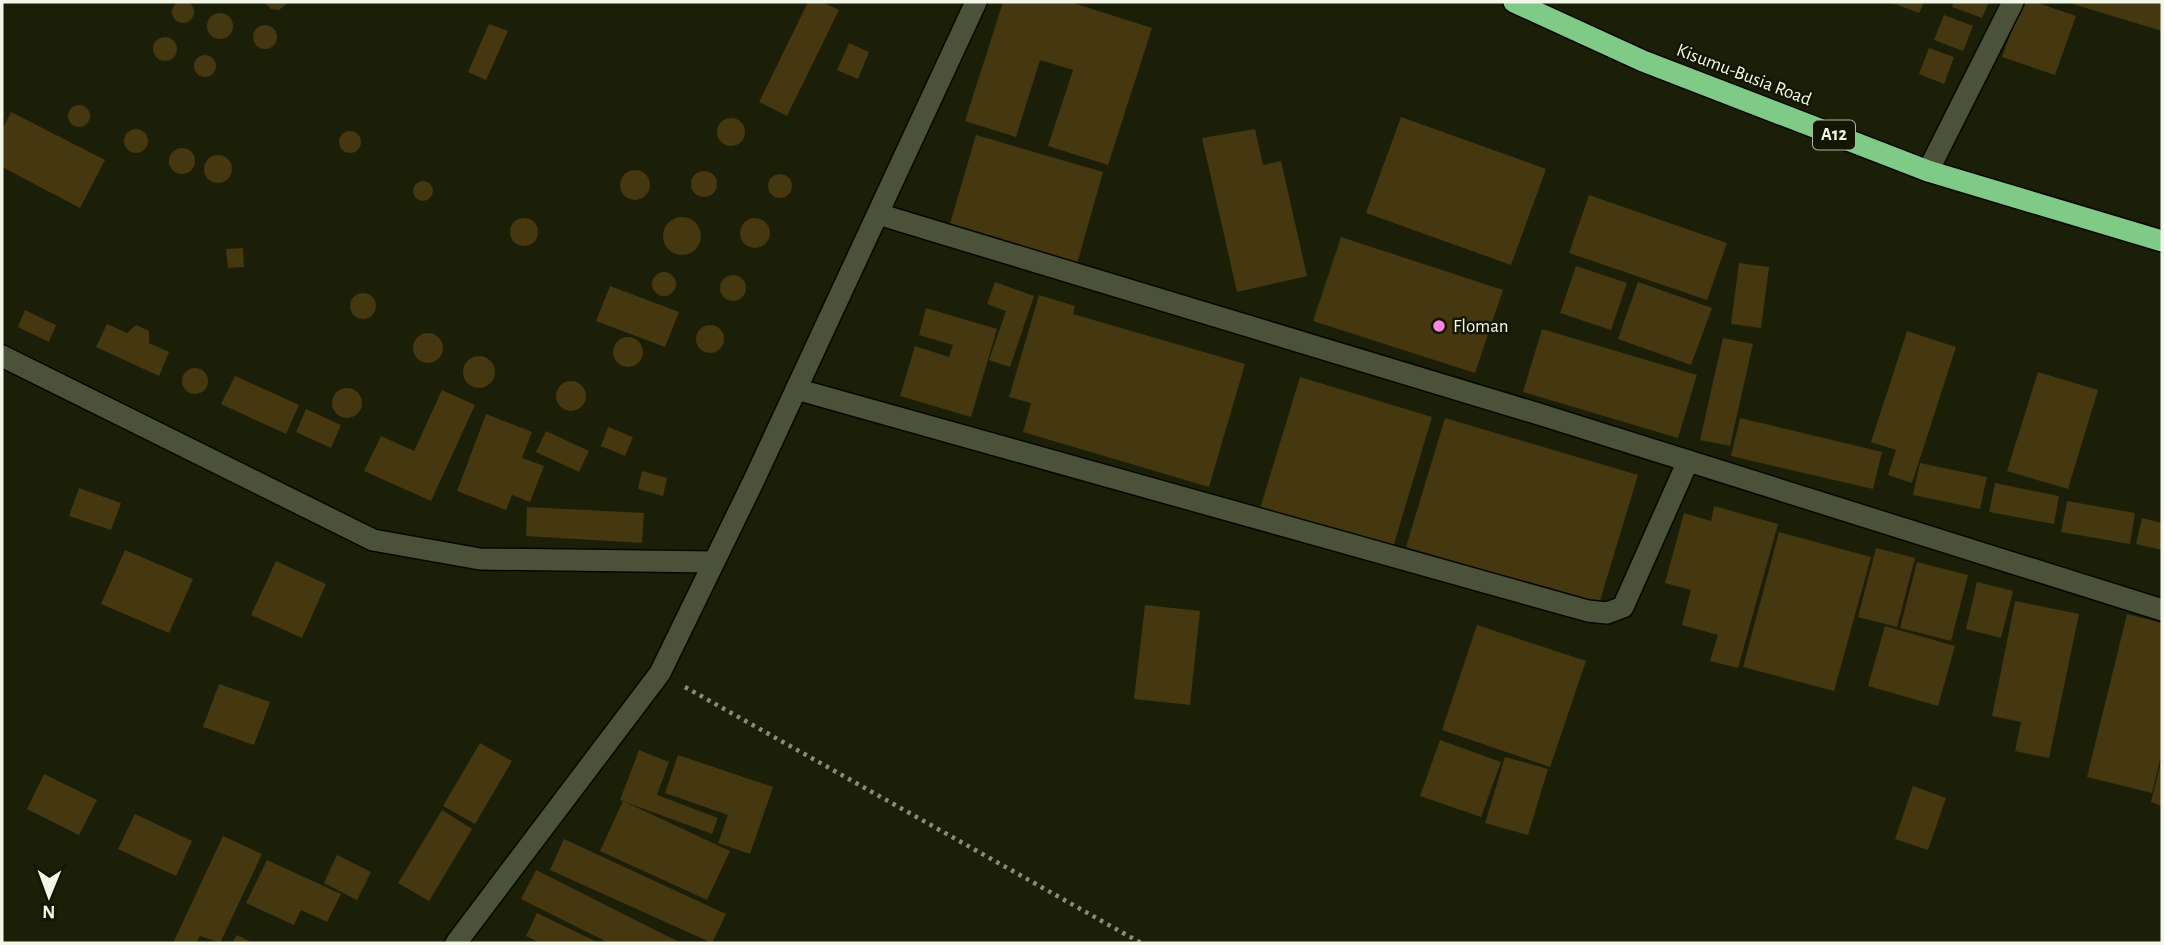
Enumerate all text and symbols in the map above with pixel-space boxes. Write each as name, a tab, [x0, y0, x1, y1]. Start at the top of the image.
street label: Kisumu-Busia Road	[1674, 41, 1814, 110]
road number: A12	[1813, 120, 1855, 150]
place label: Floman	[1453, 317, 1509, 336]
marker: Floman	[1431, 318, 1447, 334]
north arrow	[14, 861, 84, 931]
text: N	[42, 902, 56, 921]

